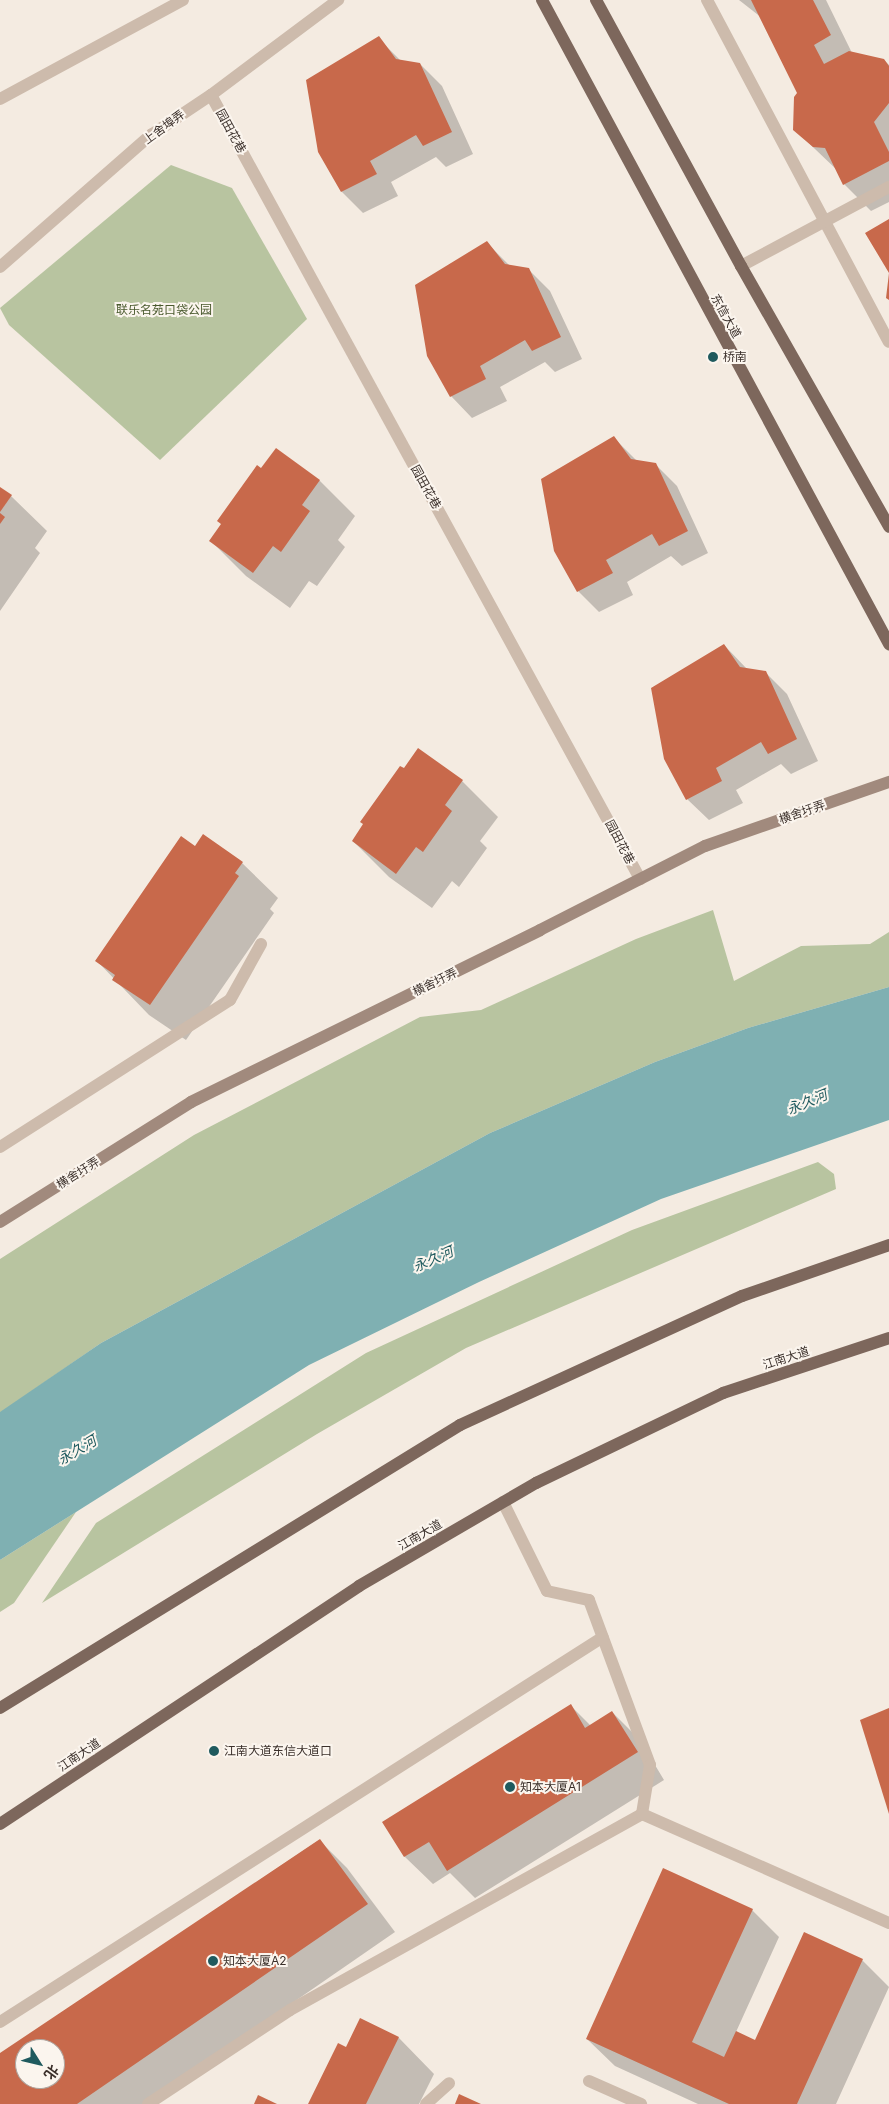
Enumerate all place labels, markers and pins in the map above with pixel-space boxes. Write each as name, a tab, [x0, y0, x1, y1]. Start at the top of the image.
place label: 桥南	[723, 350, 747, 364]
marker: 桥南	[707, 351, 719, 363]
place label: 江南大道东信大道口	[224, 1744, 332, 1758]
marker: 江南大道东信大道口	[208, 1745, 220, 1757]
place label: 知本大厦A1	[520, 1780, 581, 1794]
marker: 知本大厦A1	[504, 1781, 516, 1793]
place label: 知本大厦A2	[223, 1954, 287, 1968]
marker: 知本大厦A2	[207, 1955, 219, 1967]

